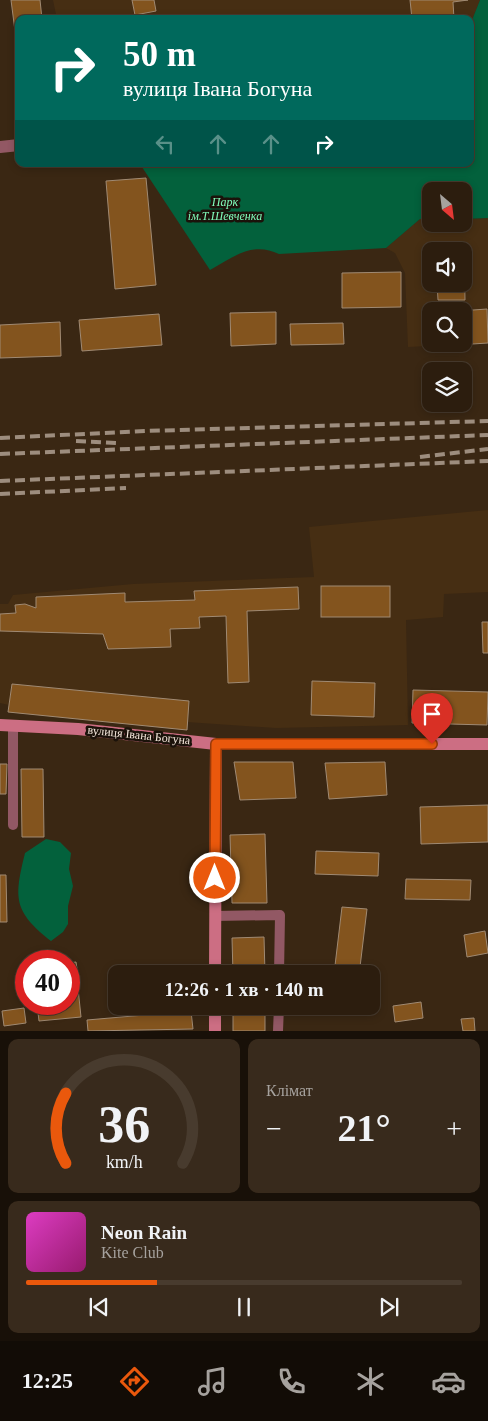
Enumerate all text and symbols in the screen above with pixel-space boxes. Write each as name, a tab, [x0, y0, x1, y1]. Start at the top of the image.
icon: right	[40, 35, 105, 100]
text: 50 m	[123, 35, 196, 74]
text: вулиця Івана Богуна	[123, 76, 312, 101]
icon: left	[151, 130, 179, 158]
icon: ahead	[204, 130, 232, 158]
icon: ahead	[257, 130, 285, 158]
icon: right	[310, 130, 338, 158]
north arrow	[422, 182, 472, 232]
map controls	[422, 182, 472, 412]
park label: Парк ім.Т.Шевченка	[188, 195, 262, 223]
button: sound	[422, 242, 472, 292]
button: search	[422, 302, 472, 352]
button: layers	[422, 362, 472, 412]
pin	[411, 693, 453, 744]
icon: arrive	[418, 700, 446, 728]
street label: вулиця Івана Богуна	[87, 723, 192, 747]
position arrow	[188, 851, 240, 903]
speed limit sign: 40	[15, 950, 80, 1015]
text: 12:26 · 1 хв · 140 m	[164, 979, 324, 1000]
text: Клімат	[266, 1082, 313, 1099]
text: 36	[98, 1096, 150, 1153]
text: 21°	[337, 1107, 391, 1149]
text: −	[266, 1113, 282, 1144]
text: +	[446, 1113, 462, 1144]
text: km/h	[106, 1152, 142, 1172]
text: Neon Rain	[101, 1222, 187, 1243]
text: Kite Club	[101, 1244, 164, 1261]
icon: previous	[85, 1293, 113, 1321]
icon: pause	[230, 1293, 258, 1321]
icon: next	[375, 1293, 403, 1321]
icon: directions	[117, 1364, 152, 1399]
icon: music	[195, 1364, 230, 1399]
icon: phone	[274, 1364, 309, 1399]
icon: climate	[353, 1364, 388, 1399]
icon: car	[431, 1364, 466, 1399]
text: 12:25	[22, 1368, 73, 1393]

